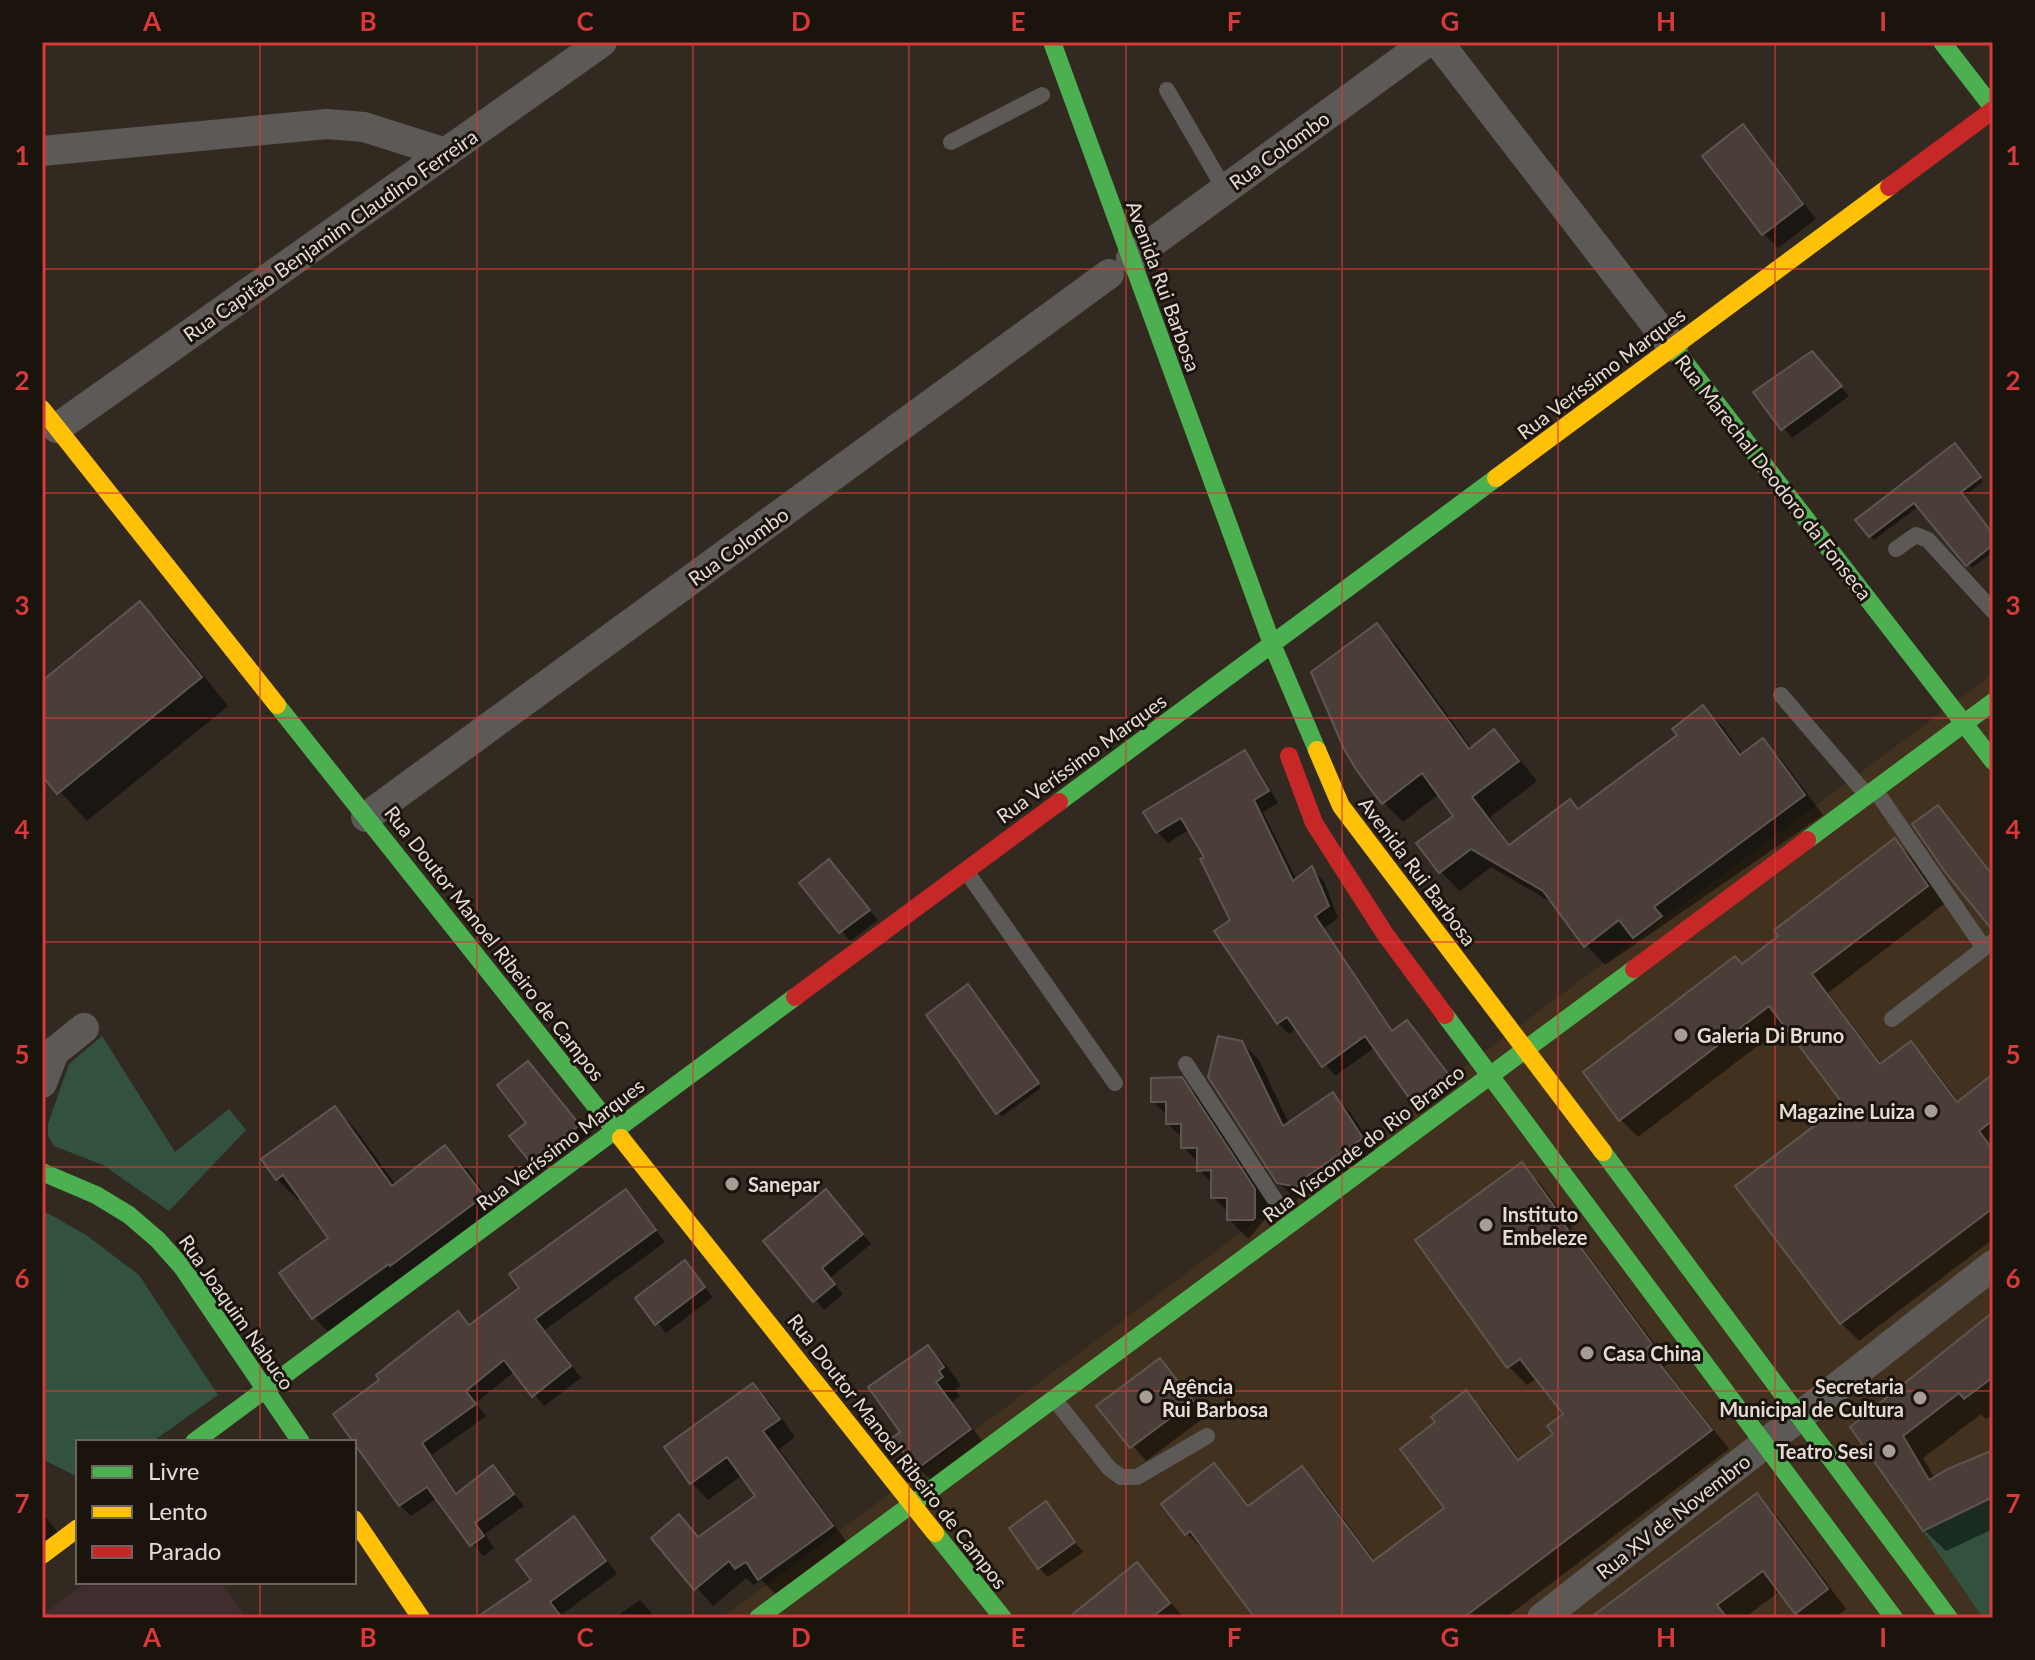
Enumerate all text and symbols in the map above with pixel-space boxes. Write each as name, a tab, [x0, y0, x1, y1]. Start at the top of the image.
text: A	[142, 5, 162, 37]
text: B	[359, 5, 377, 37]
text: C	[576, 5, 594, 37]
text: D	[791, 5, 811, 37]
text: E	[1011, 5, 1025, 37]
text: F	[1227, 5, 1241, 37]
text: G	[1441, 5, 1459, 37]
text: H	[1656, 5, 1676, 37]
text: I	[1879, 5, 1887, 37]
street label: Rua Colombo	[1224, 106, 1334, 194]
street label: Rua Capitão Benjamim Claudino Ferreira	[178, 124, 482, 346]
text: 1	[14, 139, 30, 171]
text: 1	[2005, 139, 2021, 171]
street label: Avenida Rui Barbosa	[1122, 197, 1206, 375]
street label: Rua Veríssimo Marques	[1512, 302, 1690, 444]
street label: Rua Marechal Deodoro da Fonseca	[1671, 349, 1877, 605]
text: 2	[14, 364, 30, 396]
text: 2	[2005, 364, 2021, 396]
street label: Rua Colombo	[683, 502, 793, 590]
text: 3	[14, 589, 30, 621]
text: 3	[2005, 589, 2021, 621]
street label: Rua Veríssimo Marques	[991, 688, 1171, 828]
street label: Avenida Rui Barbosa	[1354, 792, 1482, 950]
street label: Rua Doutor Manoel Ribeiro de Campos	[380, 801, 610, 1085]
text: 4	[14, 813, 30, 845]
text: 4	[2005, 813, 2021, 845]
place label: Galeria Di Bruno	[1697, 1023, 1844, 1047]
marker: Galeria Di Bruno	[1672, 1026, 1690, 1044]
text: 5	[14, 1038, 30, 1070]
text: 5	[2005, 1038, 2021, 1070]
street label: Rua Visconde do Rio Branco	[1257, 1059, 1469, 1227]
street label: Rua Veríssimo Marques	[471, 1073, 649, 1215]
place label: Magazine Luiza	[1779, 1099, 1915, 1123]
marker: Magazine Luiza	[1922, 1102, 1940, 1120]
place label: Sanepar	[748, 1172, 820, 1196]
marker: Sanepar	[723, 1175, 741, 1193]
place label: Instituto Embeleze	[1502, 1202, 1588, 1249]
marker: Instituto Embeleze	[1477, 1216, 1495, 1234]
street label: Rua Joaquim Nabuco	[174, 1230, 300, 1394]
text: 6	[14, 1262, 30, 1294]
text: 6	[2005, 1262, 2021, 1294]
street label: Rua Doutor Manoel Ribeiro de Campos	[783, 1309, 1013, 1593]
place label: Casa China	[1603, 1341, 1701, 1365]
marker: Casa China	[1578, 1344, 1596, 1362]
place label: Agência Rui Barbosa	[1161, 1374, 1268, 1421]
place label: Secretaria Municipal de Cultura	[1719, 1374, 1904, 1421]
marker: Agência Rui Barbosa	[1137, 1388, 1155, 1406]
marker: Secretaria Municipal de Cultura	[1911, 1389, 1929, 1407]
place label: Teatro Sesi	[1776, 1439, 1873, 1463]
legend	[76, 1440, 356, 1584]
marker: Teatro Sesi	[1880, 1442, 1898, 1460]
street label: Rua XV de Novembro	[1591, 1448, 1755, 1584]
text: Livre	[148, 1456, 199, 1485]
text: 7	[14, 1487, 30, 1519]
text: 7	[2005, 1487, 2021, 1519]
text: Lento	[148, 1496, 208, 1525]
text: Parado	[148, 1536, 221, 1565]
text: A	[142, 1621, 162, 1653]
text: B	[359, 1621, 377, 1653]
text: C	[576, 1621, 594, 1653]
text: D	[791, 1621, 811, 1653]
text: E	[1011, 1621, 1025, 1653]
text: F	[1227, 1621, 1241, 1653]
text: G	[1441, 1621, 1459, 1653]
text: H	[1656, 1621, 1676, 1653]
text: I	[1879, 1621, 1887, 1653]

